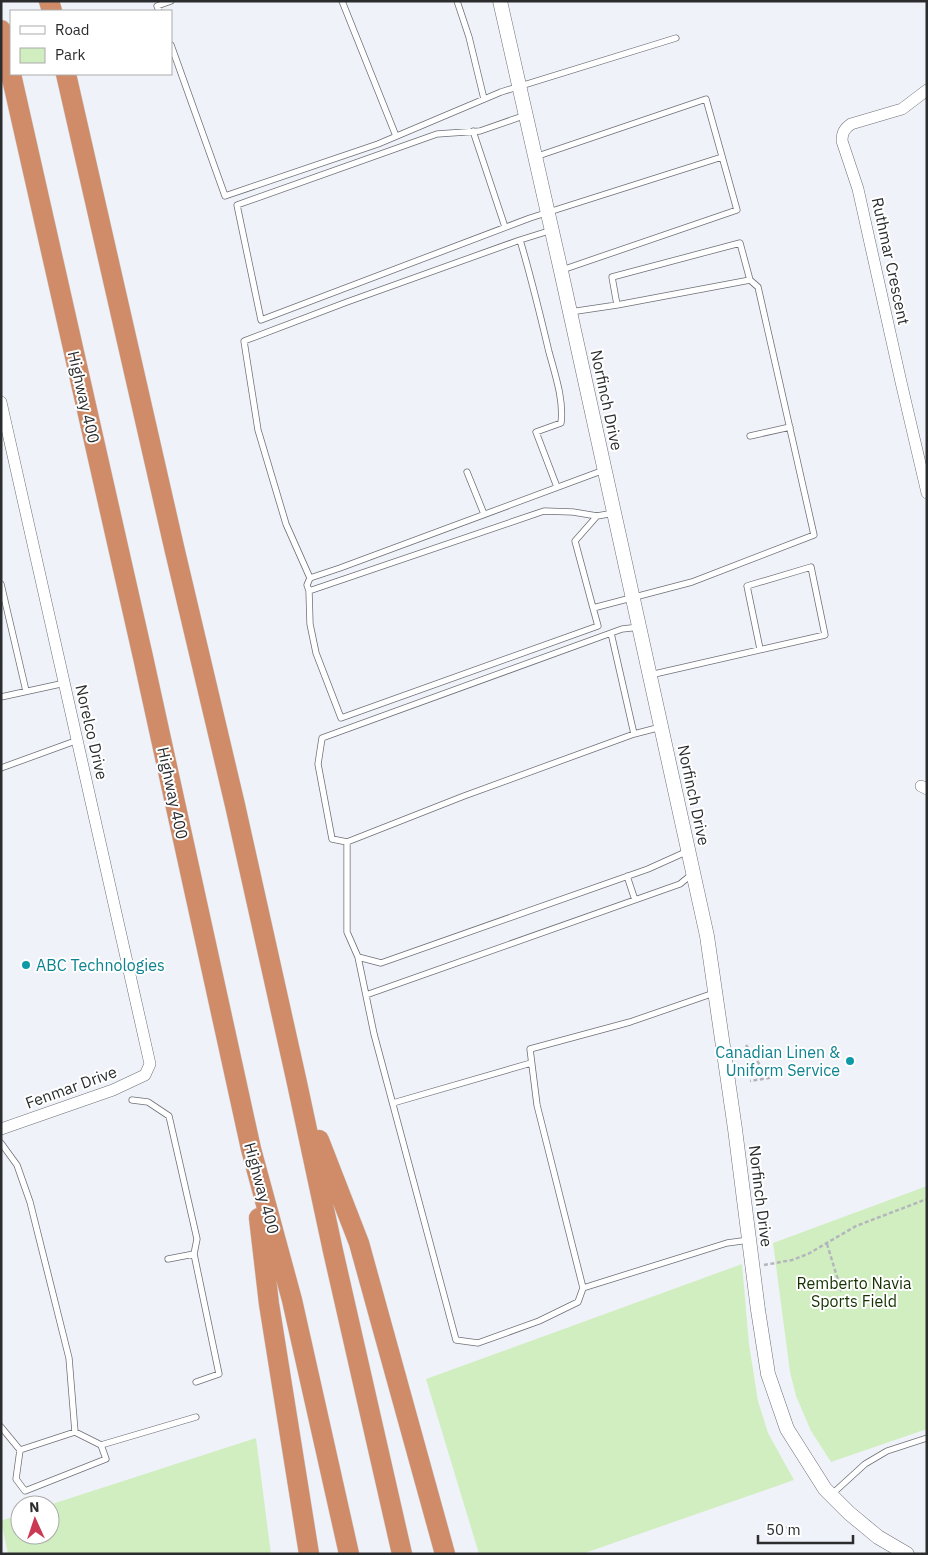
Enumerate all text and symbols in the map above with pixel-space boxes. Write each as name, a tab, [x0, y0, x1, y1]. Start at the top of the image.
legend	[10, 10, 172, 75]
text: Road	[55, 20, 90, 39]
text: Park	[55, 45, 85, 64]
street label: Ruthmar Crescent	[868, 195, 914, 327]
street label: Norfinch Drive	[587, 348, 627, 452]
street label: Highway 400	[64, 349, 104, 445]
street label: Norelco Drive	[71, 682, 113, 782]
street label: Norfinch Drive	[674, 743, 714, 847]
street label: Highway 400	[153, 745, 193, 841]
place label: ABC Technologies	[36, 955, 165, 975]
marker: ABC Technologies	[20, 959, 32, 971]
place label: Canadian Linen & Uniform Service	[715, 1042, 840, 1080]
marker: Canadian Linen & Uniform Service	[844, 1055, 856, 1067]
street label: Fenmar Drive	[23, 1061, 120, 1113]
street label: Highway 400	[240, 1140, 284, 1236]
street label: Norfinch Drive	[745, 1144, 777, 1248]
park label: Remberto Navia Sports Field	[796, 1273, 912, 1311]
north arrow	[10, 1495, 60, 1545]
text: N	[29, 1498, 40, 1516]
scale bar	[758, 1512, 853, 1544]
text: 50 m	[766, 1520, 801, 1539]

